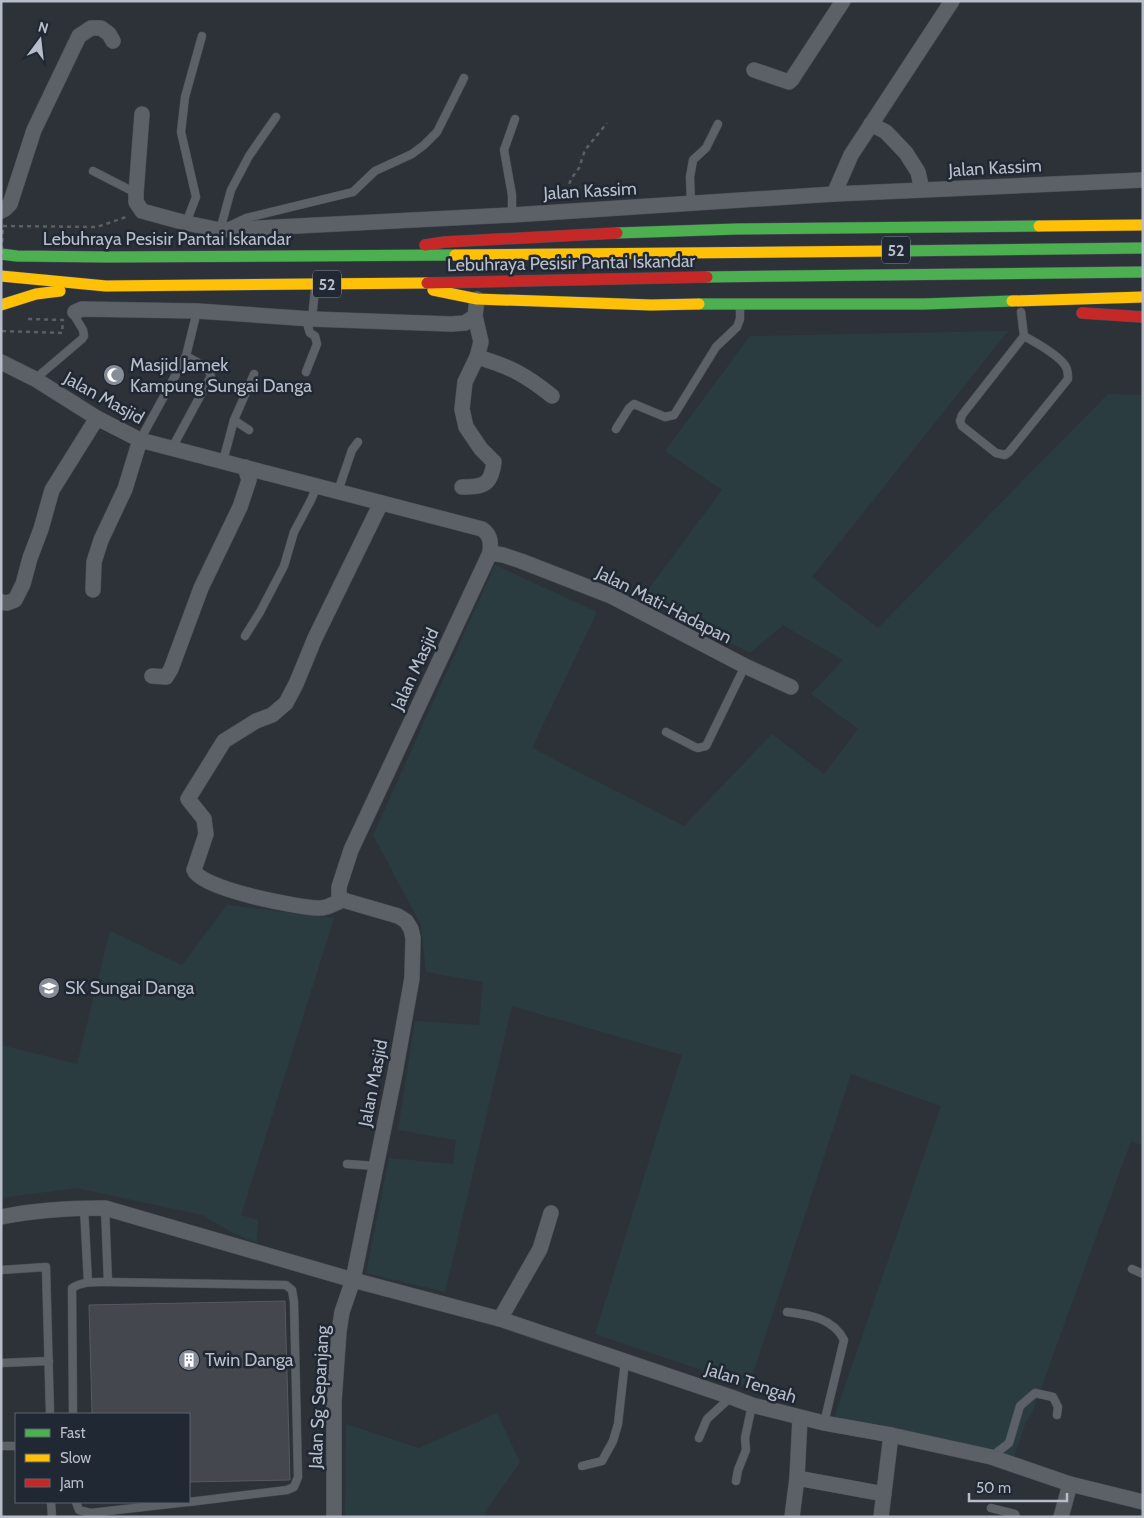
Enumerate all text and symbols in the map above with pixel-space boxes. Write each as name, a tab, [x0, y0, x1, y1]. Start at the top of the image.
north arrow	[15, 15, 65, 65]
text: N	[36, 17, 50, 37]
street label: Jalan Kassim	[947, 155, 1042, 181]
street label: Jalan Kassim	[542, 178, 637, 204]
street label: Lebuhraya Pesisir Pantai Iskandar	[43, 228, 291, 250]
road number: 52	[882, 236, 910, 264]
street label: Lebuhraya Pesisir Pantai Iskandar	[447, 250, 696, 276]
road number: 52	[313, 270, 341, 298]
place label: Masjid Jamek Kampung Sungai Danga	[130, 354, 312, 397]
mosque icon: Masjid Jamek Kampung Sungai Danga	[102, 363, 126, 387]
street label: Jalan Masjid	[59, 366, 148, 429]
street label: Jalan Mati-Hadapan	[592, 561, 735, 649]
street label: Jalan Masjid	[386, 624, 444, 715]
school or university icon: SK Sungai Danga	[37, 976, 61, 1000]
place label: SK Sungai Danga	[65, 977, 195, 999]
street label: Jalan Masjid	[354, 1038, 392, 1129]
street label: Jalan Sg Sepanjang	[304, 1324, 334, 1470]
building icon: Twin Danga	[177, 1348, 201, 1372]
place label: Twin Danga	[205, 1349, 294, 1371]
street label: Jalan Tengah	[702, 1358, 800, 1408]
legend	[15, 1413, 190, 1503]
text: Fast	[60, 1424, 85, 1442]
text: Slow	[60, 1449, 91, 1467]
scale bar	[969, 1470, 1066, 1502]
text: Jam	[59, 1474, 84, 1492]
text: 50 m	[976, 1479, 1011, 1497]

